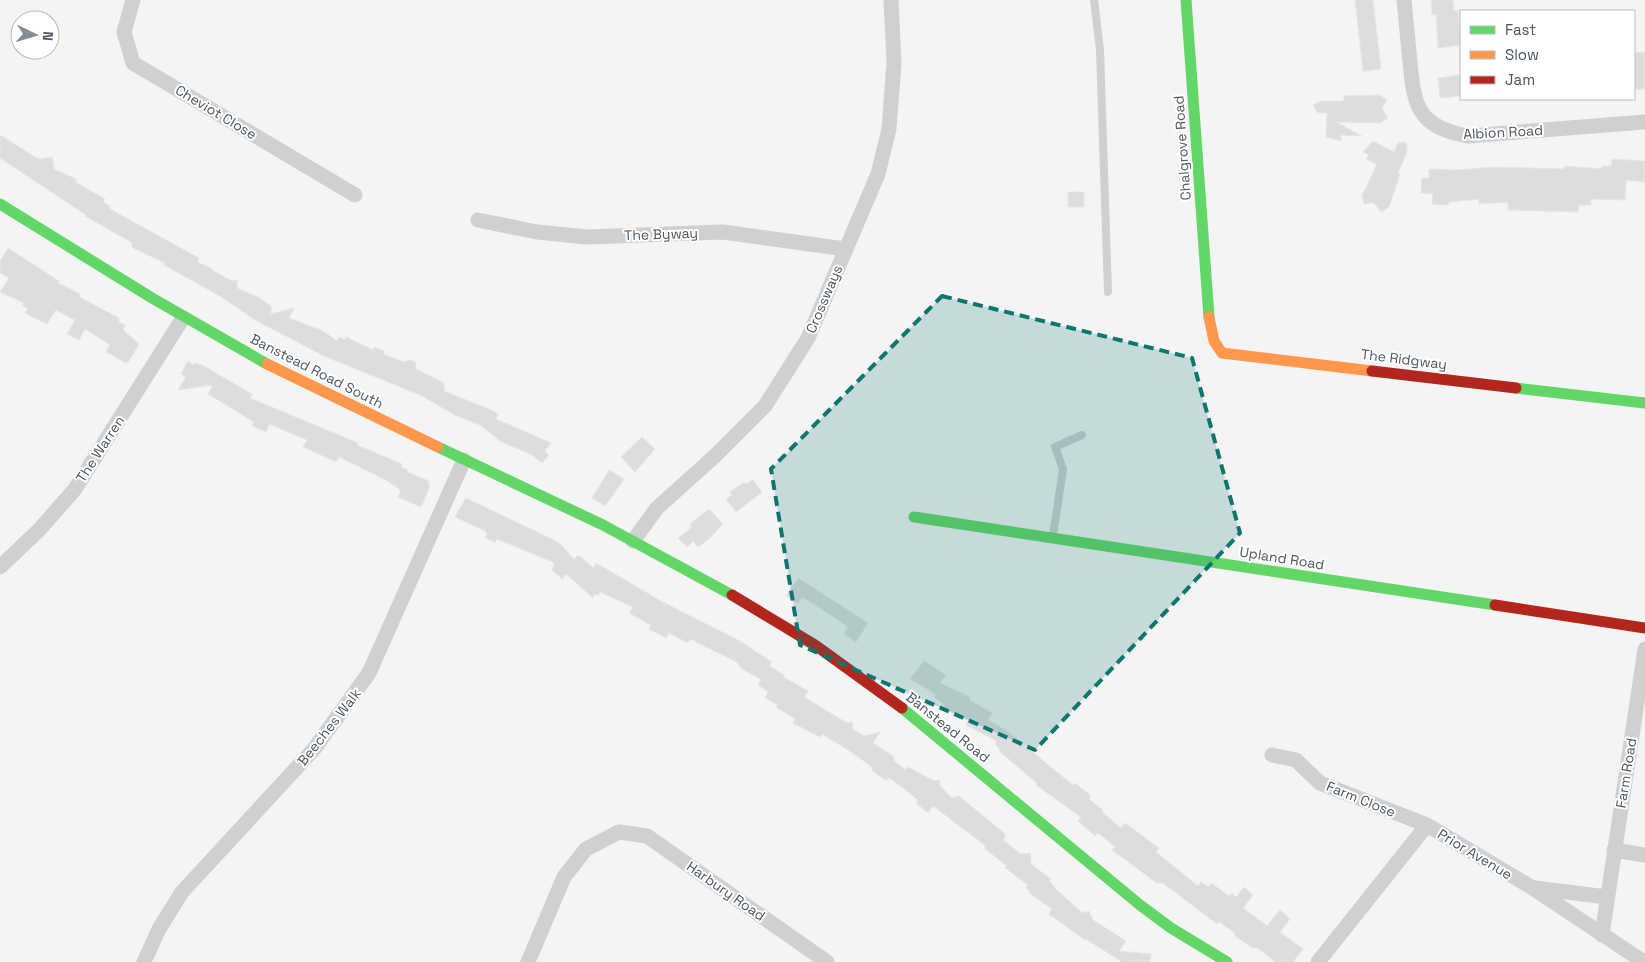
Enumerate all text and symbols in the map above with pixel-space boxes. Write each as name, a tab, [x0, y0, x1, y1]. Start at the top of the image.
north arrow	[10, 10, 60, 60]
legend	[1460, 10, 1635, 100]
text: Fast	[1505, 20, 1536, 39]
text: N	[39, 31, 57, 42]
text: Slow	[1505, 45, 1539, 64]
text: Jam	[1505, 70, 1535, 89]
street label: Cheviot Close	[172, 81, 260, 143]
street label: Chalgrove Road	[1169, 95, 1195, 201]
street label: Albion Road	[1463, 121, 1543, 143]
street label: The Byway	[624, 224, 698, 244]
street label: Crossways	[802, 262, 846, 336]
street label: Banstead Road South	[247, 330, 387, 412]
street label: The Ridgway	[1360, 345, 1448, 373]
street label: The Warren	[72, 412, 128, 486]
street label: Upland Road	[1238, 542, 1326, 574]
street label: Beeches Walk	[293, 684, 365, 769]
street label: Banstead Road	[903, 688, 993, 766]
street label: Farm Road	[1612, 737, 1640, 809]
street label: Farm Close	[1324, 777, 1398, 821]
street label: Prior Avenue	[1434, 825, 1516, 883]
street label: Harbury Road	[683, 857, 769, 925]

